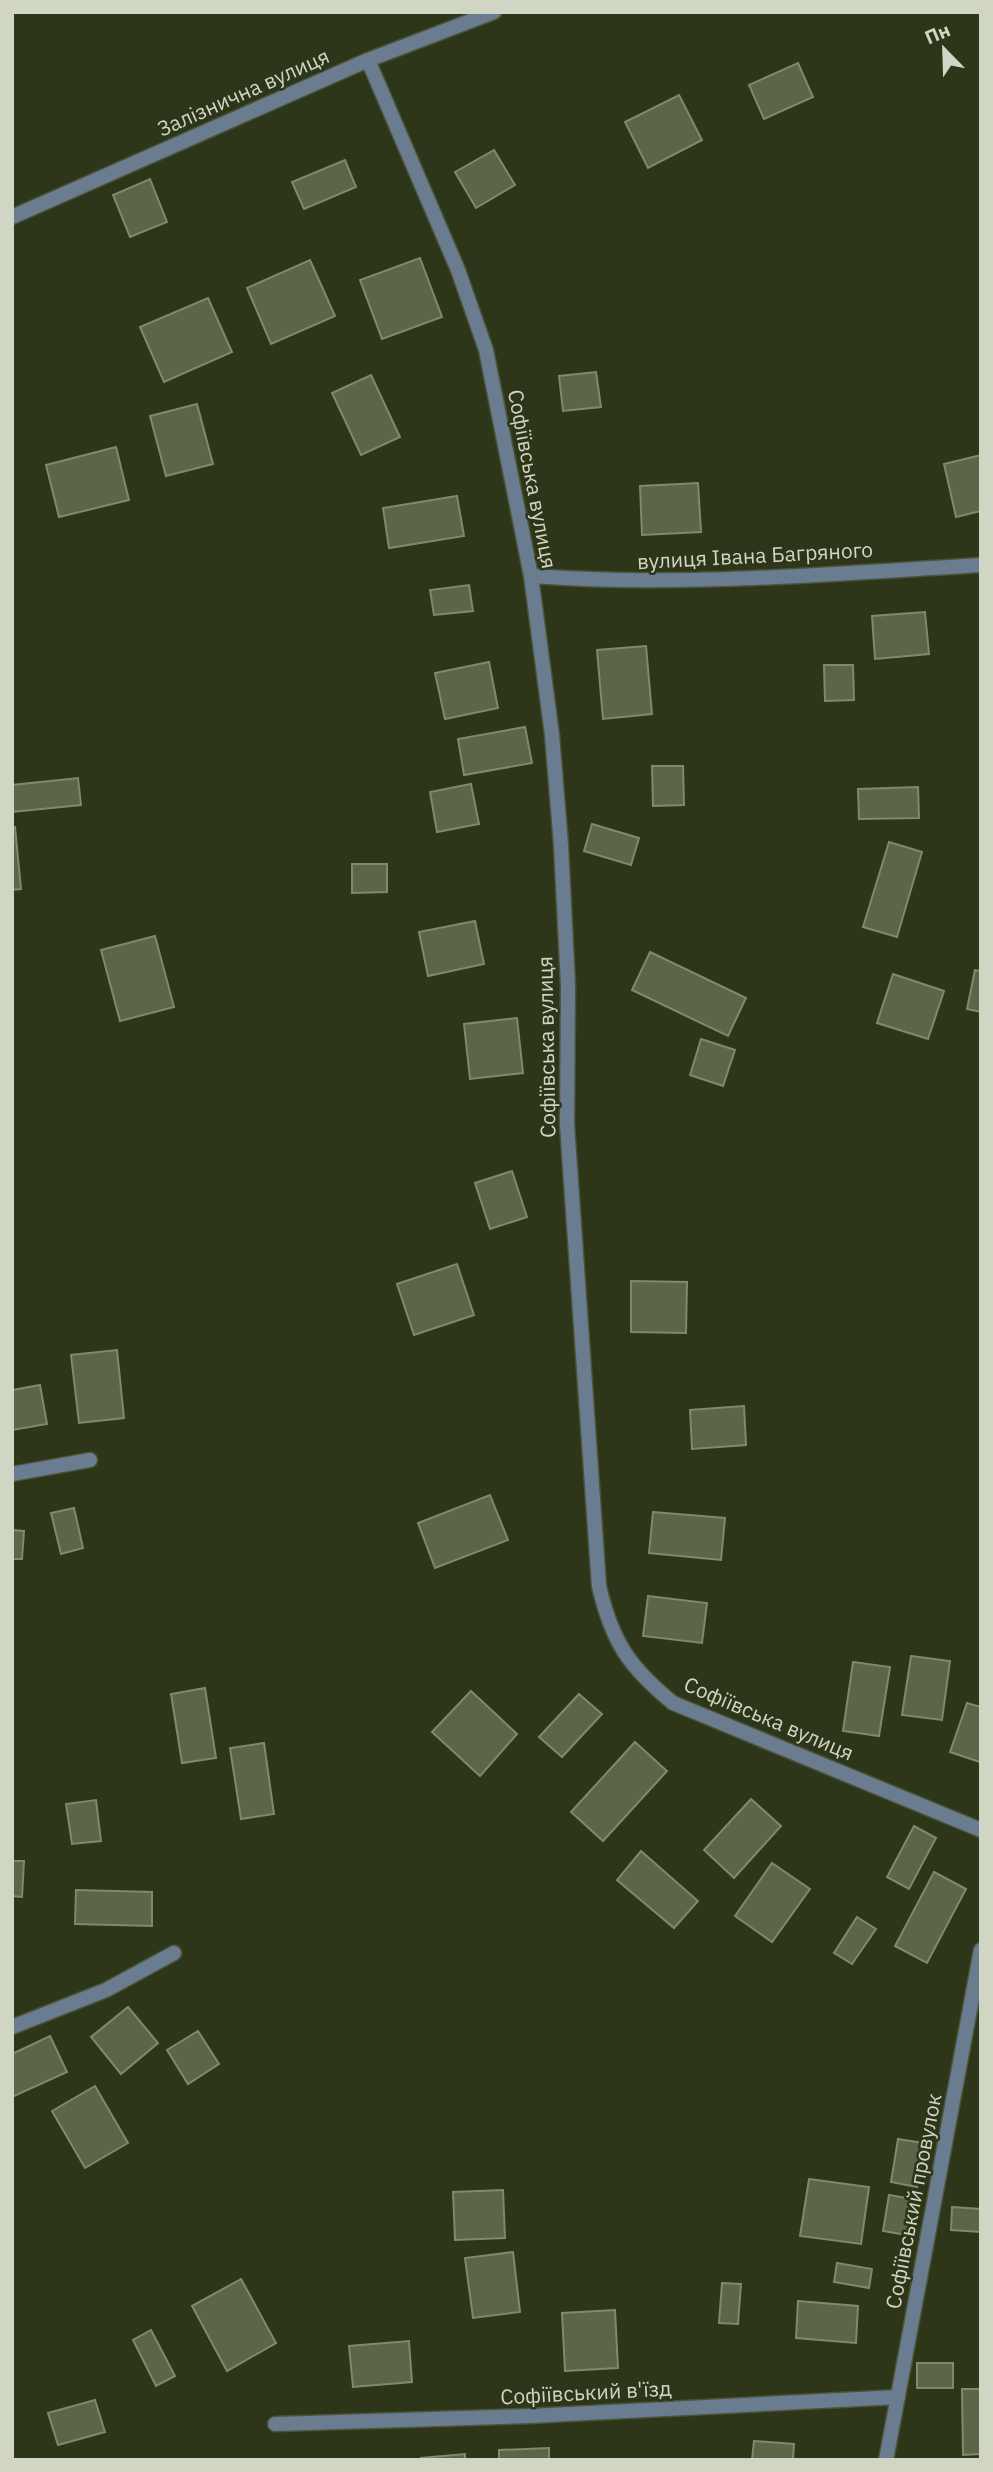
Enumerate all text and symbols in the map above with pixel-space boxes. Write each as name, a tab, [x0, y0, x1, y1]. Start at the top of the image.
north arrow	[909, 14, 979, 84]
text: Пн	[921, 17, 954, 49]
street label: Залізнична вулиця	[152, 41, 334, 143]
street label: Софіївська вулиця	[502, 387, 564, 571]
street label: вулиця Івана Багряного	[636, 535, 874, 575]
street label: Софіївська вулиця	[530, 956, 562, 1138]
street label: Софіївська вулиця	[680, 1670, 858, 1766]
street label: Софіївський провулок	[878, 2091, 948, 2311]
street label: Софіївський в'їзд	[500, 2374, 672, 2410]

